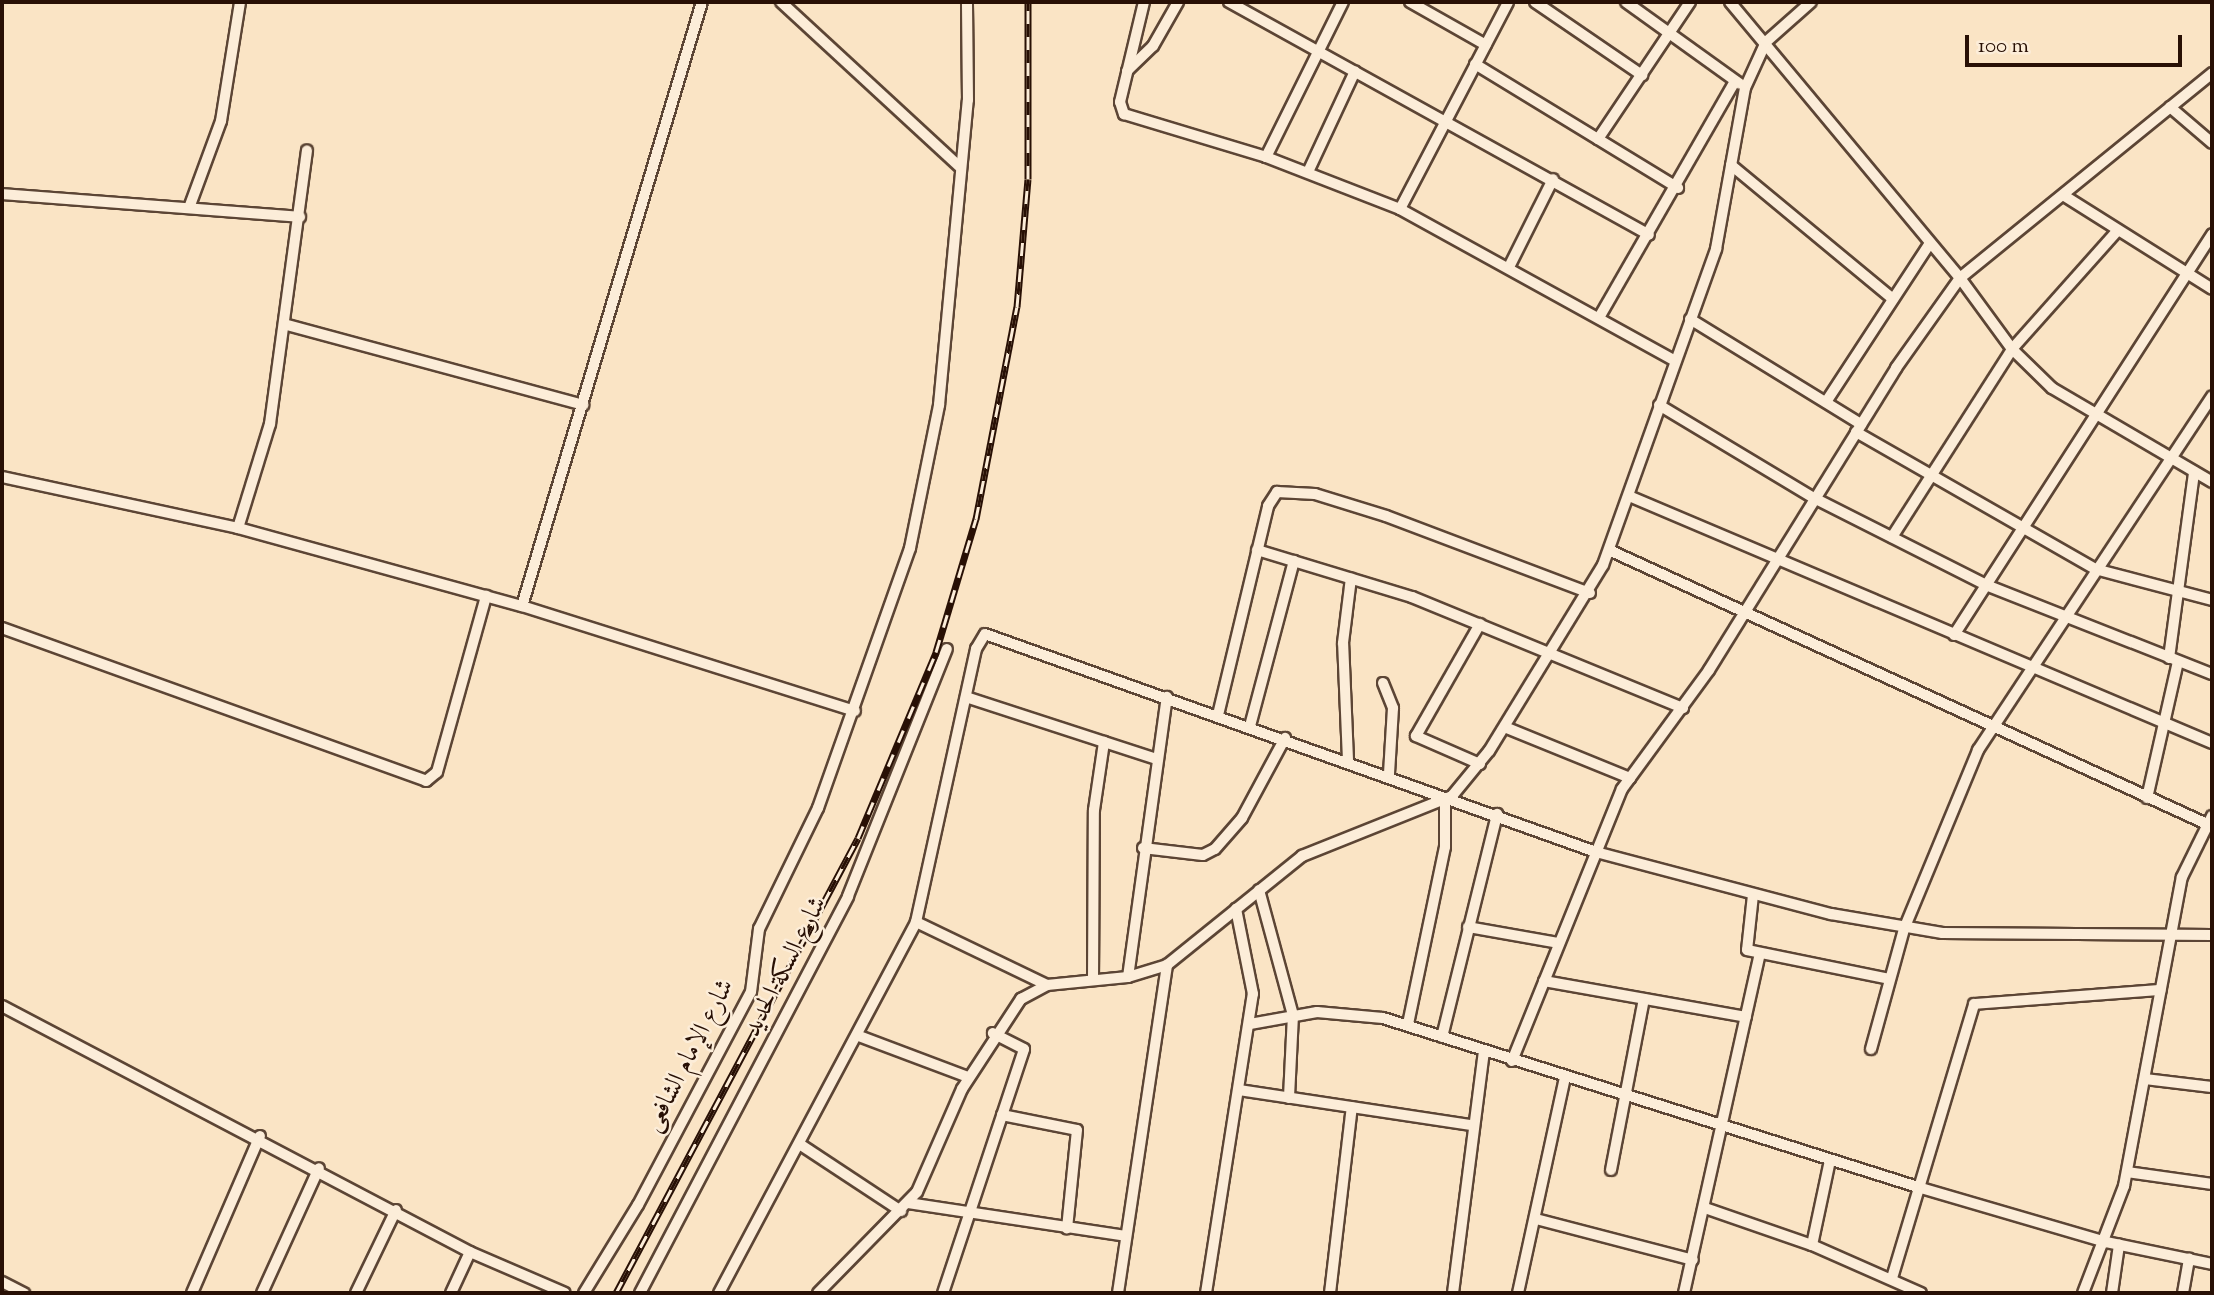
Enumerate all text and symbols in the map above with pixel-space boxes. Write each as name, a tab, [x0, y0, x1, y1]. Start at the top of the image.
scale bar	[1969, 21, 2186, 65]
text: 100 m	[1978, 32, 2029, 62]
street label: شارع السكة الحديد	[737, 892, 835, 1042]
street label: شارع الإمام الشافعى	[638, 974, 742, 1138]

